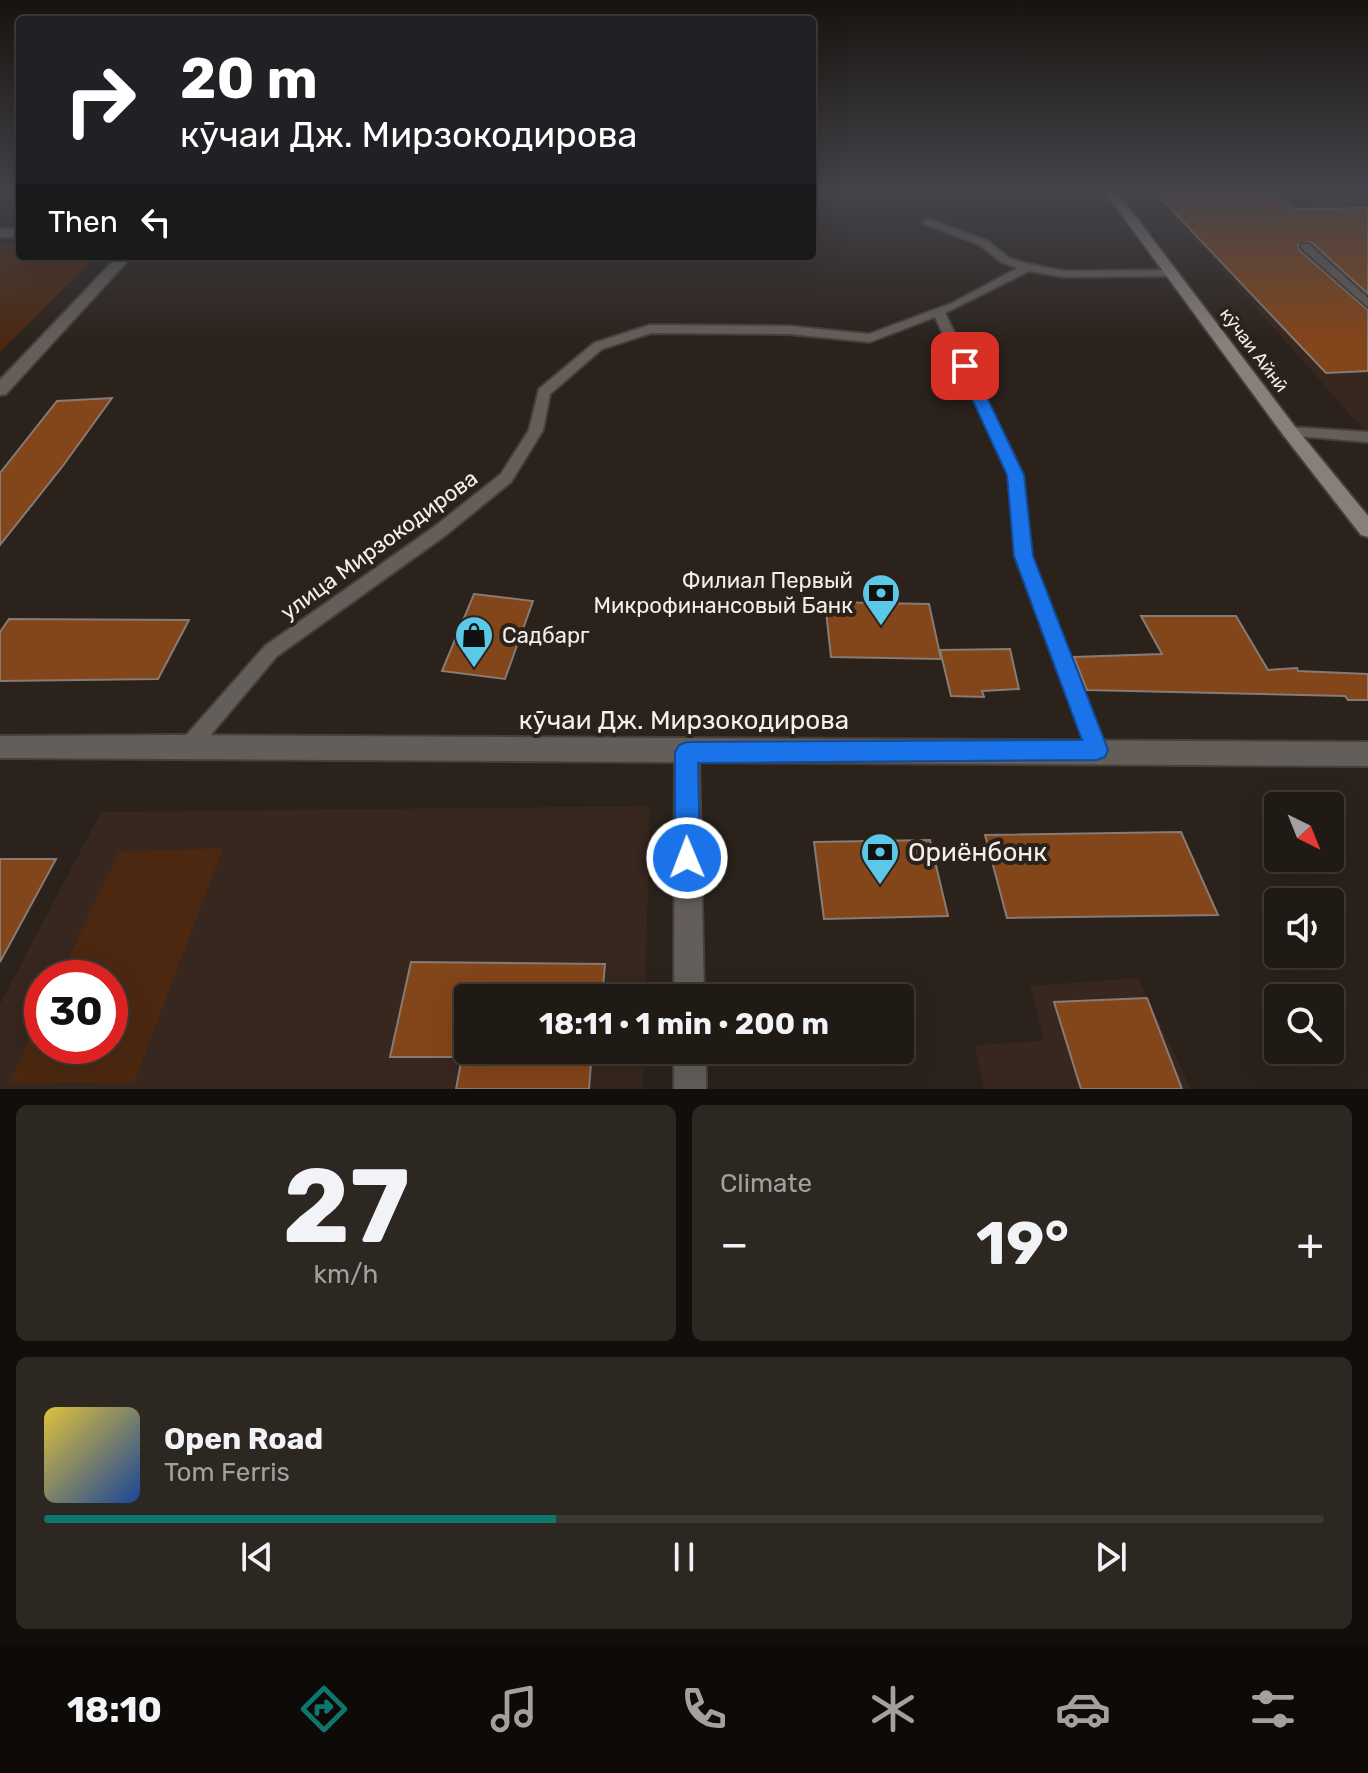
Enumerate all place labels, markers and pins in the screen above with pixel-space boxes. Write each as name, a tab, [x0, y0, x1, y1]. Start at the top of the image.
pin	[931, 332, 999, 400]
place label: Филиал Первый Микрофинансовый Банк	[594, 567, 853, 619]
bank icon: Филиал Первый Микрофинансовый Банк	[860, 572, 902, 627]
shop icon: Садбарг	[453, 614, 495, 669]
place label: Садбарг	[502, 622, 590, 649]
bank icon: Ориёнбонк	[859, 831, 901, 886]
place label: Ориёнбонк	[908, 837, 1047, 868]

